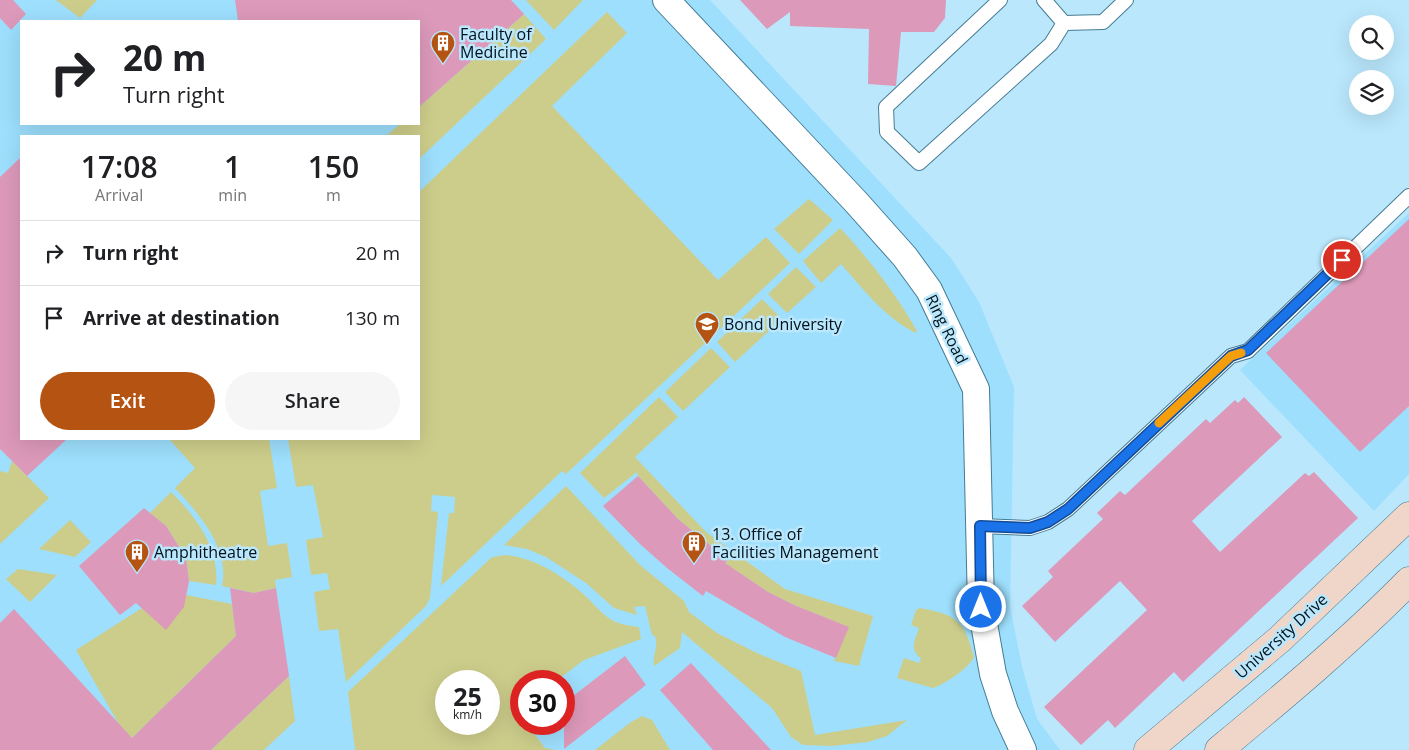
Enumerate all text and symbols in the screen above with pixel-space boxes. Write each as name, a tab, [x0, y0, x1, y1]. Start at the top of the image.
map controls	[1349, 15, 1394, 115]
button: search	[1349, 15, 1394, 60]
place label: Faculty of Medicine	[460, 23, 533, 63]
building icon: Faculty of Medicine	[430, 30, 456, 64]
text: 20 m	[123, 34, 206, 81]
icon: right	[40, 40, 105, 105]
button: layers	[1349, 70, 1394, 115]
text: Turn right	[123, 79, 225, 109]
text: 17:08	[81, 146, 158, 187]
text: 1	[224, 146, 241, 187]
text: 150	[308, 146, 359, 187]
text: Arrival	[95, 184, 143, 206]
text: min	[218, 184, 247, 206]
text: m	[326, 184, 341, 206]
icon: right	[40, 239, 68, 267]
pin	[1321, 239, 1363, 281]
text: Turn right	[83, 240, 178, 266]
text: 20 m	[356, 240, 400, 266]
icon: arrive	[1328, 246, 1356, 274]
street label: Ring Road	[921, 291, 973, 367]
icon: arrive	[40, 304, 68, 332]
text: Arrive at destination	[83, 305, 280, 331]
text: 130 m	[345, 305, 400, 331]
school or university icon: Bond University	[694, 311, 720, 345]
place label: Bond University	[724, 313, 843, 335]
button: Exit	[40, 372, 215, 430]
button: Share	[225, 372, 400, 430]
place label: 13. Office of Facilities Management	[712, 523, 879, 563]
building icon: 13. Office of Facilities Management	[681, 530, 707, 564]
building icon: Amphitheatre	[124, 539, 150, 573]
place label: Amphitheatre	[154, 541, 257, 563]
position arrow	[954, 580, 1006, 632]
street label: University Drive	[1230, 588, 1332, 684]
speed limit sign: 30	[510, 670, 575, 735]
text: 25	[453, 679, 482, 713]
text: km/h	[453, 706, 482, 723]

